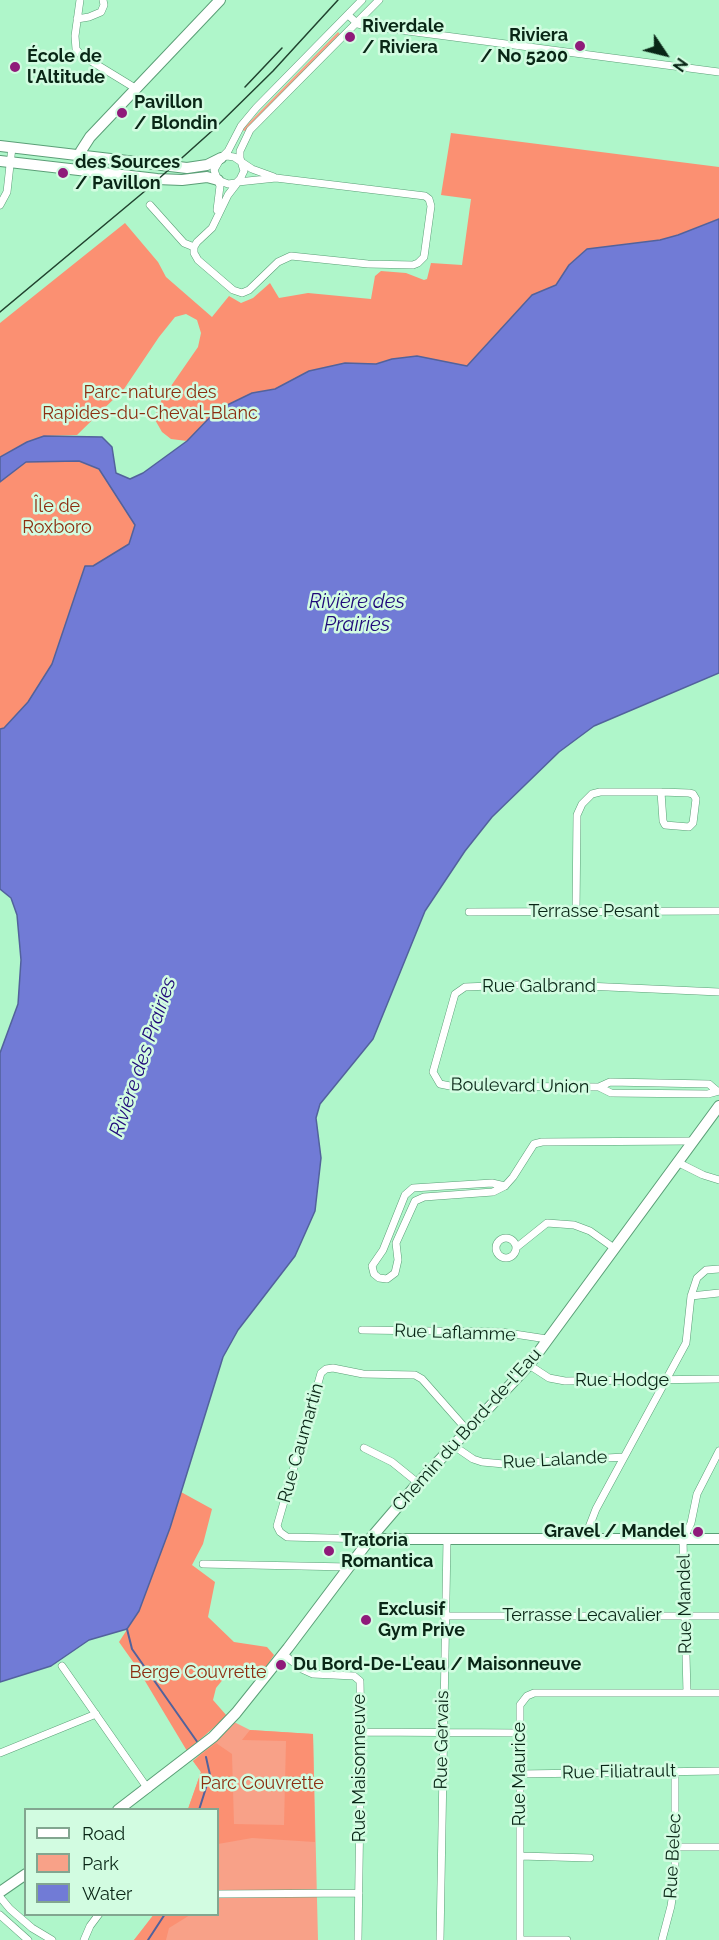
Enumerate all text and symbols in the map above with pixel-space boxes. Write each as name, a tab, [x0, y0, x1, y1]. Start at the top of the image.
place label: Riverdale / Riviera	[362, 16, 444, 58]
north arrow	[635, 24, 695, 84]
place label: Riviera / No 5200	[480, 25, 568, 68]
marker: Riverdale / Riviera	[343, 30, 357, 44]
marker: Riviera / No 5200	[573, 39, 587, 53]
place label: École de l'Altitude	[27, 46, 105, 88]
text: N	[669, 54, 691, 75]
marker: École de l'Altitude	[8, 60, 22, 74]
place label: Pavillon / Blondin	[134, 92, 218, 134]
marker: Pavillon / Blondin	[115, 106, 129, 120]
place label: des Sources / Pavillon	[75, 152, 180, 195]
marker: des Sources / Pavillon	[56, 166, 70, 180]
park label: Parc-nature des Rapides-du-Cheval-Blanc	[42, 382, 258, 424]
park label: Île de Roxboro	[22, 496, 92, 538]
water label: Rivière des Prairies	[309, 590, 405, 637]
street label: Terrasse Pesant	[528, 901, 660, 923]
water label: Rivière des Prairies	[105, 974, 181, 1140]
street label: Rue Galbrand	[482, 976, 596, 998]
street label: Boulevard Union	[450, 1074, 590, 1098]
street label: Rue Laflamme	[394, 1320, 516, 1346]
street label: Chemin du Bord-de-l'Eau	[388, 1344, 546, 1516]
street label: Rue Hodge	[575, 1370, 669, 1392]
street label: Rue Caumartin	[274, 1381, 328, 1505]
street label: Rue Lalande	[502, 1446, 608, 1474]
place label: Gravel / Mandel	[544, 1521, 686, 1543]
marker: Gravel / Mandel	[691, 1525, 705, 1539]
place label: Tratoria Romantica	[341, 1530, 433, 1572]
marker: Tratoria Romantica	[322, 1544, 336, 1558]
street label: Rue Mandel	[673, 1554, 697, 1654]
place label: Exclusif Gym Prive	[378, 1599, 465, 1642]
street label: Terrasse Lecavalier	[502, 1605, 662, 1627]
marker: Exclusif Gym Prive	[359, 1613, 373, 1627]
place label: Du Bord-De-L'eau / Maisonneuve	[293, 1654, 581, 1676]
marker: Du Bord-De-L'eau / Maisonneuve	[274, 1658, 288, 1672]
park label: Berge Couvrette	[129, 1662, 267, 1684]
street label: Rue Gervais	[430, 1690, 454, 1790]
street label: Rue Maisonneuve	[349, 1694, 371, 1842]
street label: Rue Maurice	[509, 1722, 531, 1826]
street label: Rue Filiatrault	[562, 1760, 676, 1784]
park label: Parc Couvrette	[200, 1773, 324, 1795]
legend	[24, 1808, 219, 1916]
street label: Rue Belec	[660, 1813, 686, 1899]
text: Road	[82, 1823, 125, 1844]
text: Park	[82, 1853, 119, 1874]
text: Water	[82, 1883, 132, 1904]

